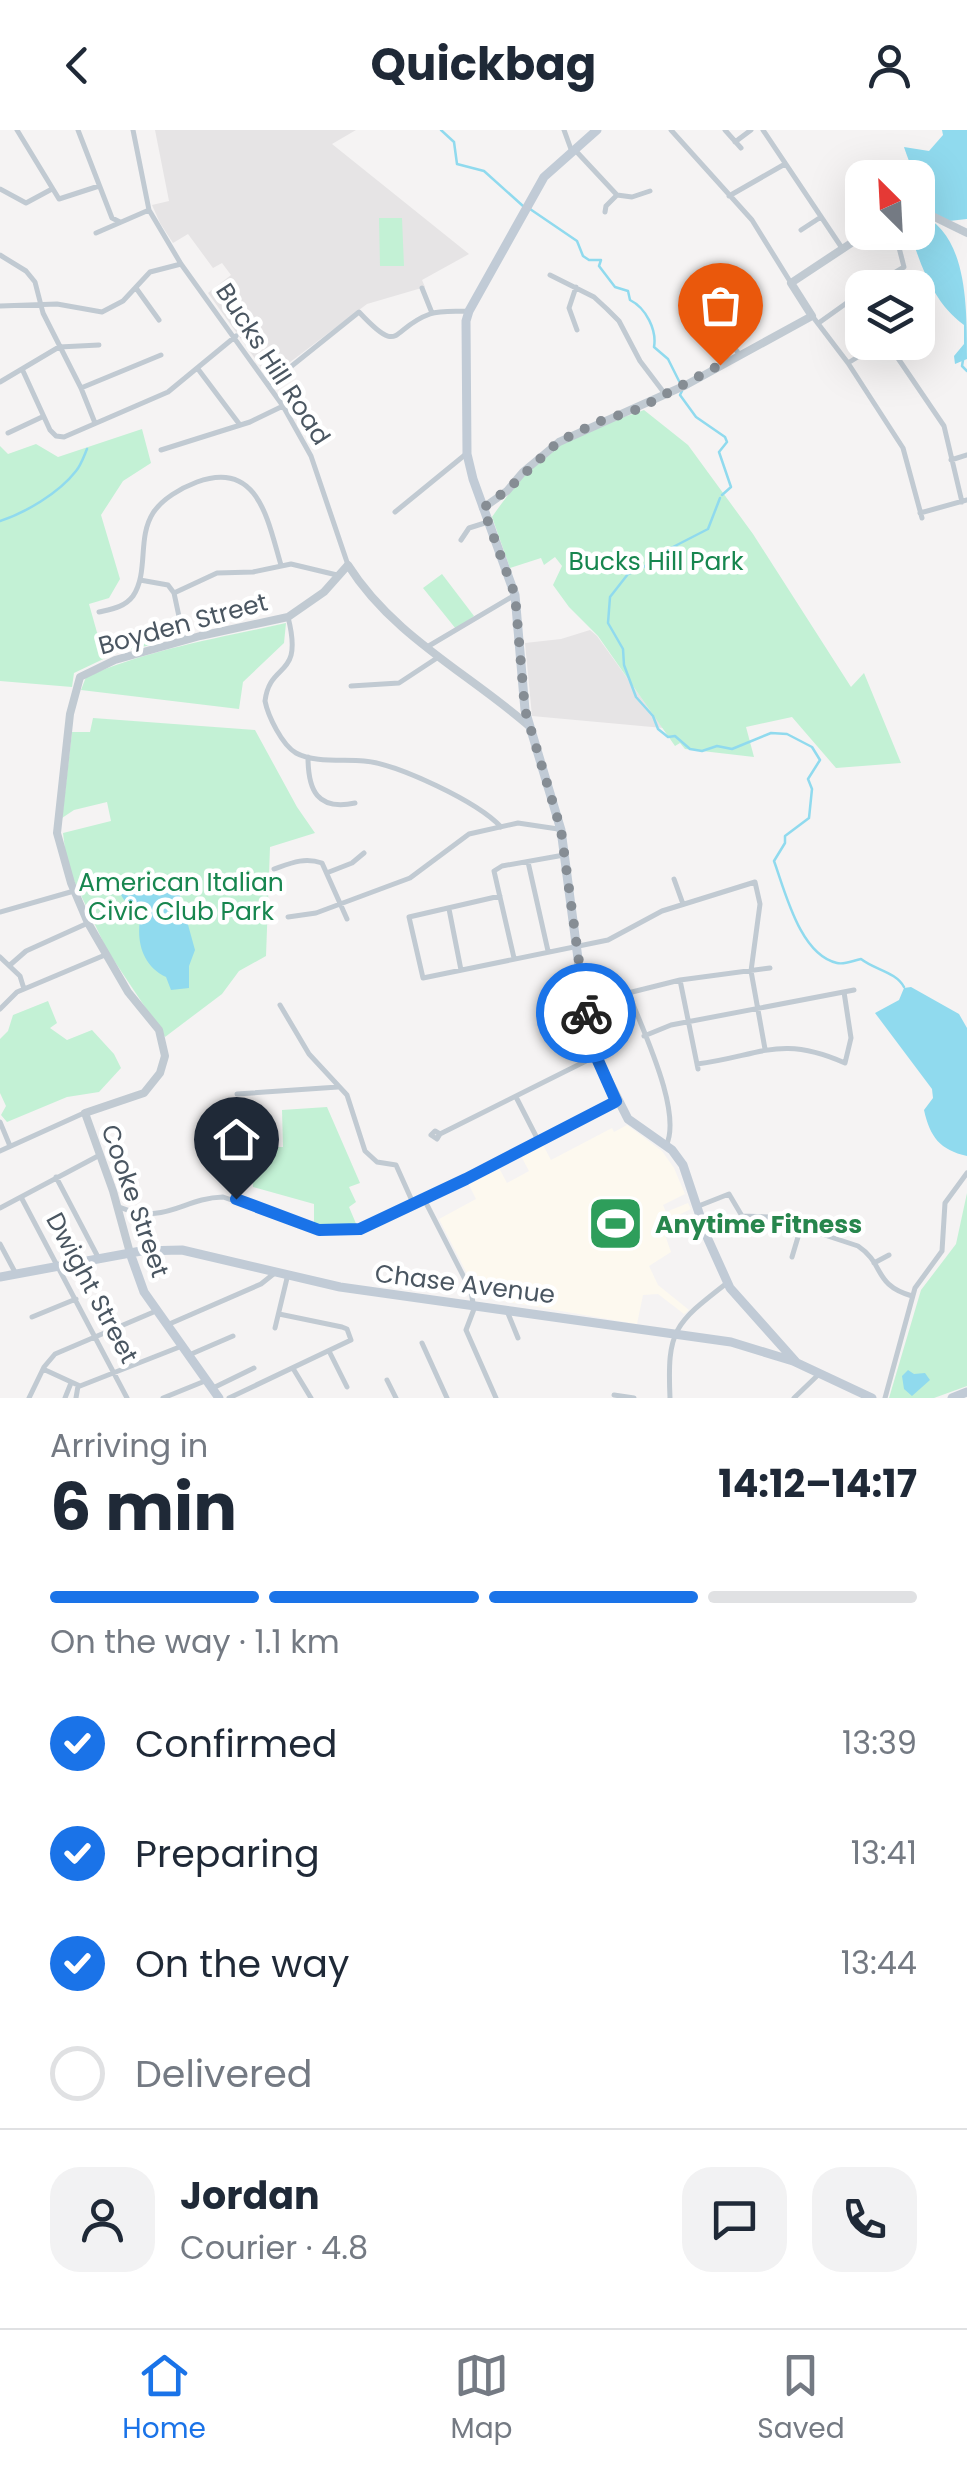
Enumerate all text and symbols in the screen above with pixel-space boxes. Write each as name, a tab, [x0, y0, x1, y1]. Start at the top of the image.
text: Quickbag	[371, 33, 596, 96]
icon: back	[50, 38, 105, 93]
icon: person	[862, 38, 917, 93]
north arrow	[845, 160, 935, 250]
map controls	[845, 160, 935, 360]
pin	[678, 263, 763, 366]
button: layers	[845, 270, 935, 360]
street label: Bucks Hill Road	[208, 276, 338, 452]
icon: bag	[693, 278, 748, 333]
park label: Bucks Hill Park	[568, 544, 744, 579]
street label: Boyden Street	[95, 585, 271, 663]
park label: American Italian Civic Club Park	[78, 865, 284, 929]
courier	[536, 963, 636, 1063]
icon: bike	[559, 986, 614, 1041]
pin	[194, 1097, 279, 1200]
icon: home	[209, 1112, 264, 1167]
street label: Cooke Street	[92, 1120, 178, 1282]
sports icon: Anytime Fitness	[586, 1194, 646, 1254]
street label: Dwight Street	[38, 1206, 146, 1370]
place label: Anytime Fitness	[655, 1207, 862, 1242]
street label: Chase Avenue	[373, 1256, 557, 1312]
text: Arriving in	[50, 1423, 208, 1468]
text: 14:12–14:17	[718, 1457, 917, 1510]
text: 6 min	[50, 1462, 237, 1553]
text: On the way · 1.1 km	[50, 1619, 340, 1664]
icon: check	[50, 1716, 105, 1771]
text: Confirmed	[135, 1717, 337, 1770]
text: 13:39	[842, 1720, 917, 1765]
icon: check	[50, 1826, 105, 1881]
text: Preparing	[135, 1827, 320, 1880]
text: 13:41	[851, 1830, 917, 1875]
icon: check	[50, 1936, 105, 1991]
text: On the way	[135, 1937, 349, 1990]
text: 13:44	[841, 1940, 917, 1985]
text: Delivered	[135, 2047, 312, 2100]
button: person	[50, 2167, 155, 2272]
button: chat	[682, 2167, 787, 2272]
button: phone	[812, 2167, 917, 2272]
text: Jordan	[180, 2169, 320, 2222]
text: Courier · 4.8	[180, 2225, 368, 2270]
tab: Home	[122, 2348, 206, 2450]
tab: Map	[451, 2348, 513, 2450]
tab: Saved	[757, 2348, 845, 2450]

